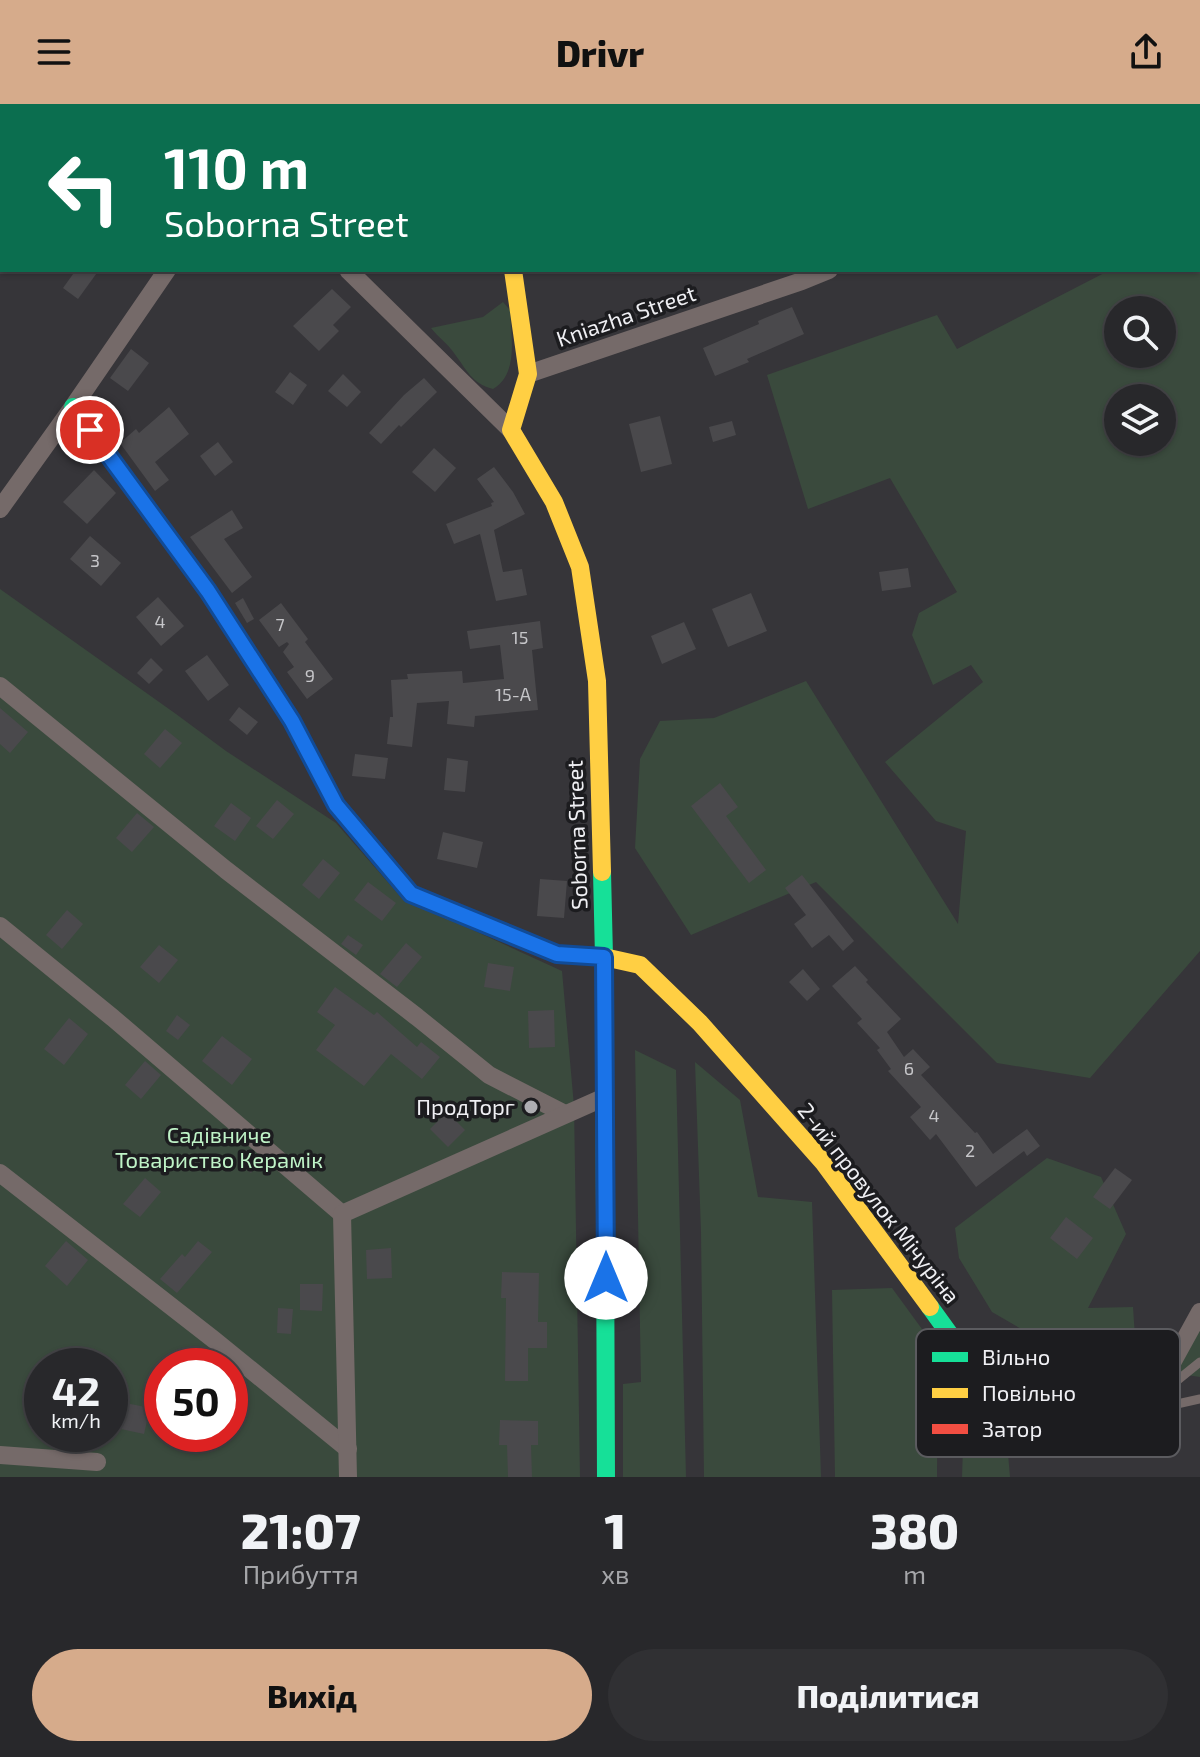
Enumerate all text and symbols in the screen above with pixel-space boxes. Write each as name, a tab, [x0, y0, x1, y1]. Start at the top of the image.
icon: menu	[32, 30, 76, 74]
icon: share	[1124, 30, 1168, 74]
text: Drivr	[556, 31, 644, 74]
text: 110 m	[164, 133, 309, 200]
icon: left	[32, 136, 136, 240]
text: Soborna Street	[164, 201, 409, 244]
street label: Kniazha Street	[553, 279, 699, 351]
map controls	[1104, 296, 1176, 456]
button: search	[1104, 296, 1176, 368]
button: layers	[1104, 384, 1176, 456]
pin	[56, 396, 124, 464]
icon: arrive	[68, 408, 112, 452]
house number: 3	[90, 549, 100, 571]
house number: 4	[154, 610, 166, 632]
house number: 7	[275, 613, 285, 635]
house number: 15	[512, 626, 528, 648]
house number: 9	[305, 664, 315, 686]
house number: 15-А	[495, 683, 532, 705]
street label: Soborna Street	[560, 760, 592, 910]
house number: 6	[904, 1057, 914, 1079]
place label: ПродТорг	[416, 1093, 515, 1119]
street label: 2-ий провулок Мічуріна	[793, 1097, 966, 1308]
marker: ПродТорг	[522, 1098, 540, 1116]
house number: 4	[928, 1104, 940, 1126]
park label: Садівниче Товариство Керамік	[115, 1121, 323, 1172]
house number: 2	[965, 1139, 975, 1161]
position arrow	[564, 1236, 648, 1320]
legend	[916, 1329, 1180, 1457]
text: Вільно	[982, 1343, 1050, 1369]
speed limit sign: 50	[144, 1348, 248, 1452]
text: 42	[52, 1366, 100, 1414]
text: Повільно	[982, 1379, 1076, 1405]
text: km/h	[51, 1408, 101, 1432]
text: Затор	[982, 1415, 1042, 1441]
text: 21:07	[241, 1501, 360, 1559]
text: 1	[605, 1501, 626, 1559]
text: 380	[870, 1501, 959, 1559]
text: Прибуття	[243, 1558, 359, 1589]
text: хв	[601, 1558, 629, 1589]
text: m	[903, 1558, 926, 1589]
button: Вихід	[32, 1649, 592, 1741]
button: Поділитися	[608, 1649, 1168, 1741]

